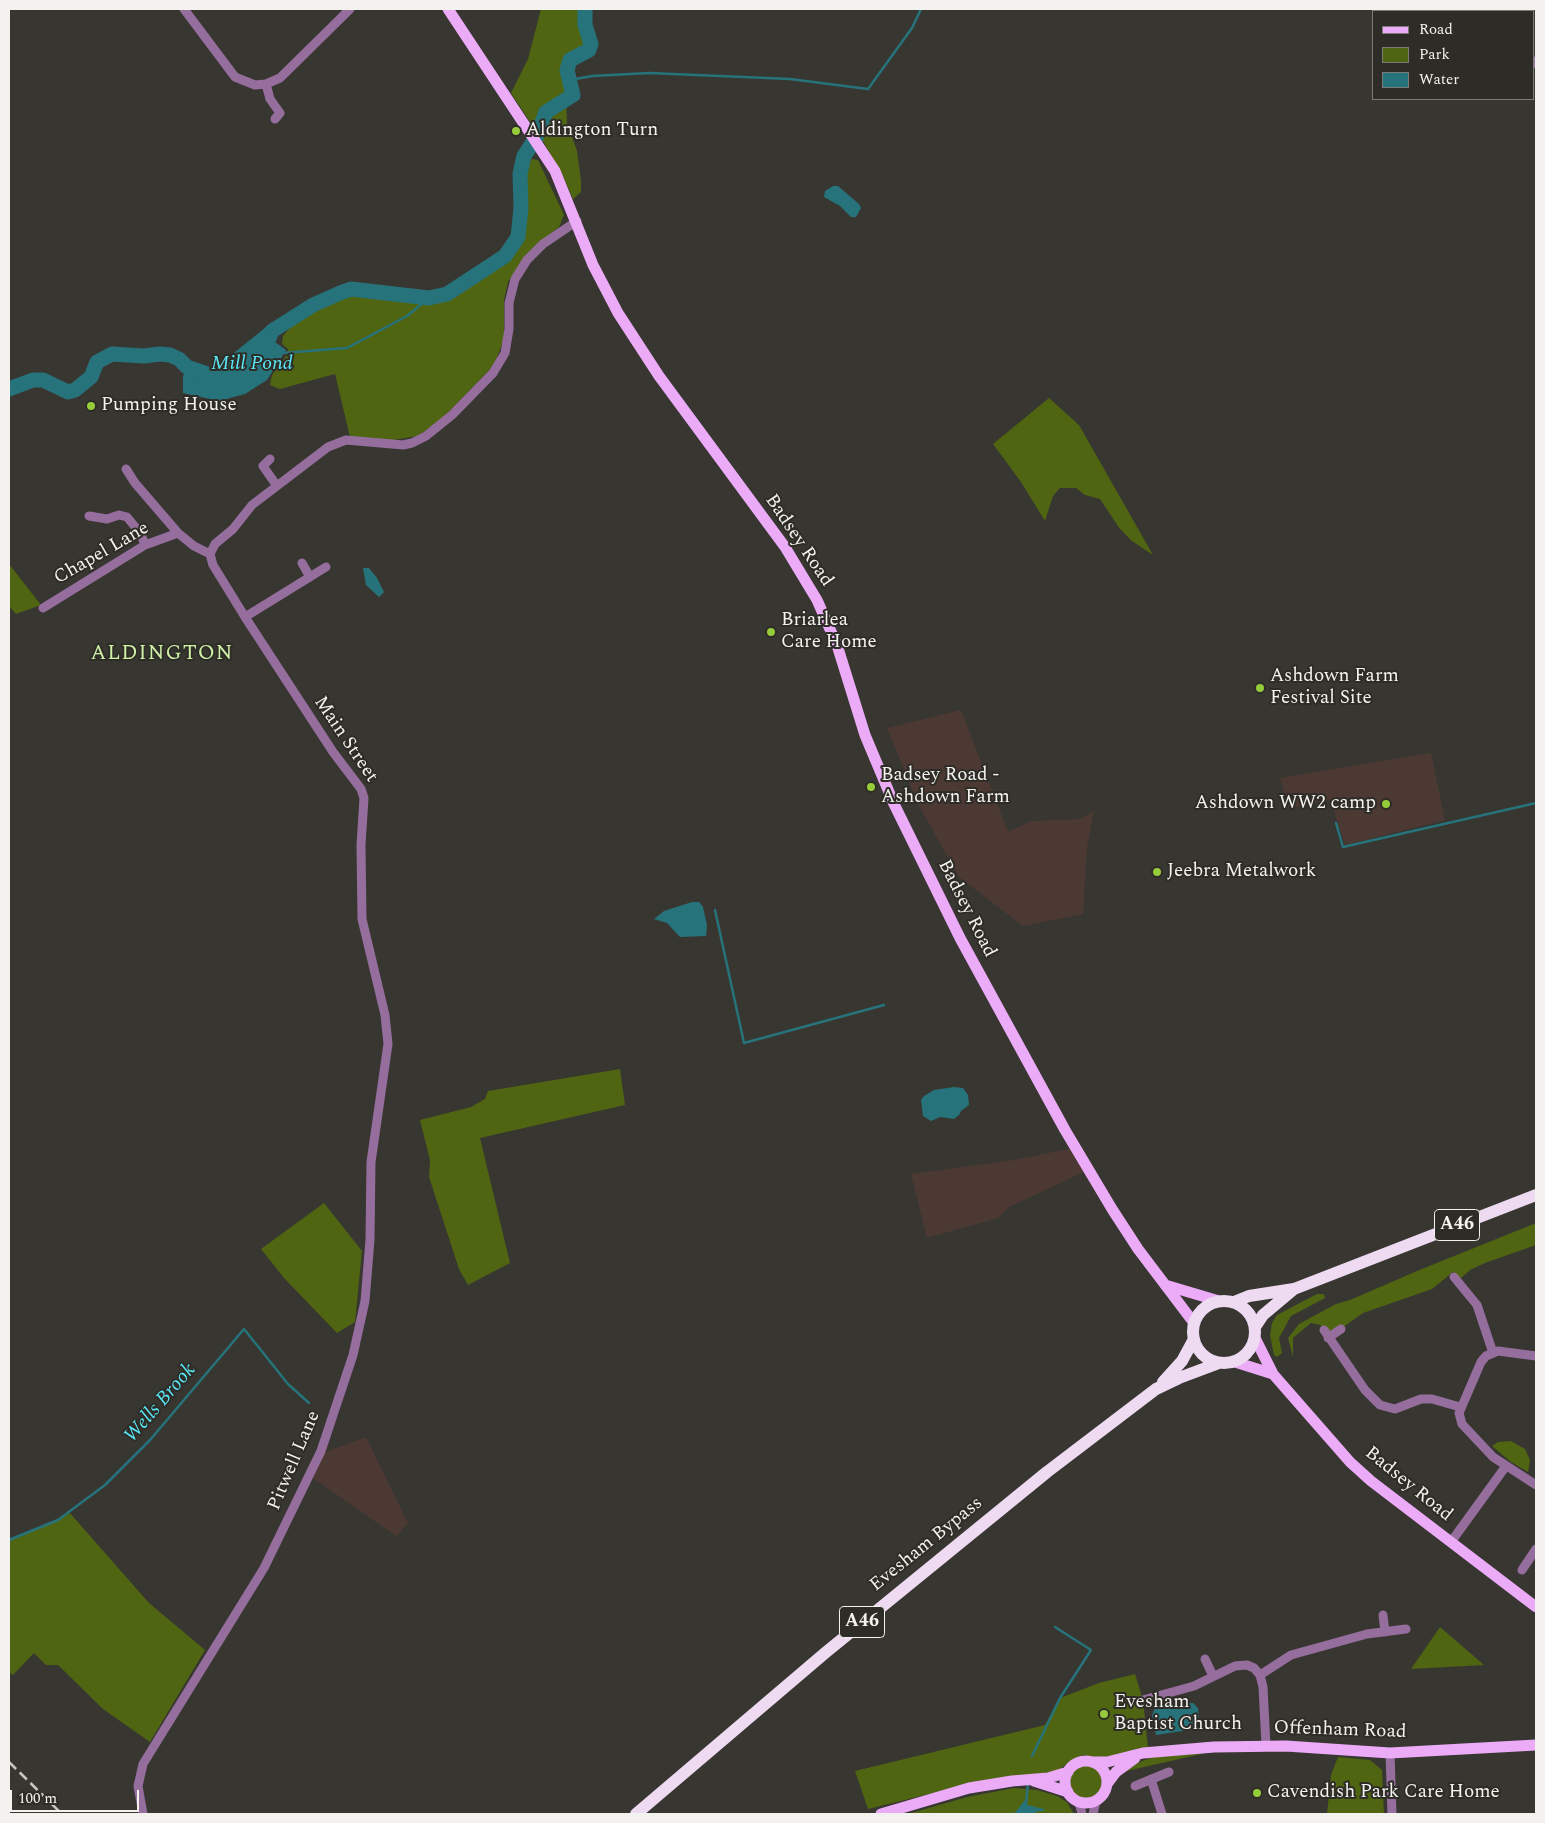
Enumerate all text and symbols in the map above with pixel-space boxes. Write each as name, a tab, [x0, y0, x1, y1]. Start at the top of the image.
legend	[1372, 10, 1535, 100]
text: Road	[1419, 18, 1453, 41]
text: Park	[1419, 43, 1450, 66]
text: Water	[1419, 68, 1459, 91]
place label: Aldington Turn	[526, 120, 658, 142]
marker: Aldington Turn	[510, 125, 522, 137]
water label: Mill Pond	[211, 353, 293, 377]
place label: Pumping House	[101, 395, 237, 417]
marker: Pumping House	[85, 400, 97, 412]
street label: Badsey Road	[759, 490, 837, 592]
street label: Chapel Lane	[50, 518, 154, 590]
place label: Briarlea Care Home	[781, 610, 877, 654]
marker: Briarlea Care Home	[765, 626, 777, 638]
district label: ALDINGTON	[89, 642, 235, 668]
place label: Ashdown Farm Festival Site	[1270, 666, 1399, 710]
marker: Ashdown Farm Festival Site	[1254, 682, 1266, 694]
street label: Main Street	[308, 693, 382, 787]
place label: Badsey Road - Ashdown Farm	[881, 765, 1010, 809]
marker: Badsey Road - Ashdown Farm	[865, 781, 877, 793]
place label: Ashdown WW2 camp	[1195, 793, 1376, 815]
marker: Ashdown WW2 camp	[1380, 798, 1392, 810]
street label: Badsey Road	[932, 856, 1000, 962]
place label: Jeebra Metalwork	[1167, 861, 1316, 883]
marker: Jeebra Metalwork	[1151, 866, 1163, 878]
road number: A46	[1434, 1210, 1480, 1240]
water label: Wells Brook	[120, 1359, 202, 1449]
street label: Pitwell Lane	[264, 1408, 326, 1514]
street label: Badsey Road	[1359, 1443, 1457, 1527]
street label: Evesham Bypass	[866, 1493, 988, 1597]
road number: A46	[840, 1606, 884, 1638]
place label: Evesham Baptist Church	[1114, 1692, 1242, 1736]
marker: Evesham Baptist Church	[1098, 1708, 1110, 1720]
street label: Offenham Road	[1273, 1717, 1407, 1745]
scale bar	[12, 1780, 141, 1812]
place label: Cavendish Park Care Home	[1267, 1782, 1500, 1804]
text: 100 m	[18, 1787, 57, 1810]
marker: Cavendish Park Care Home	[1251, 1787, 1263, 1799]

